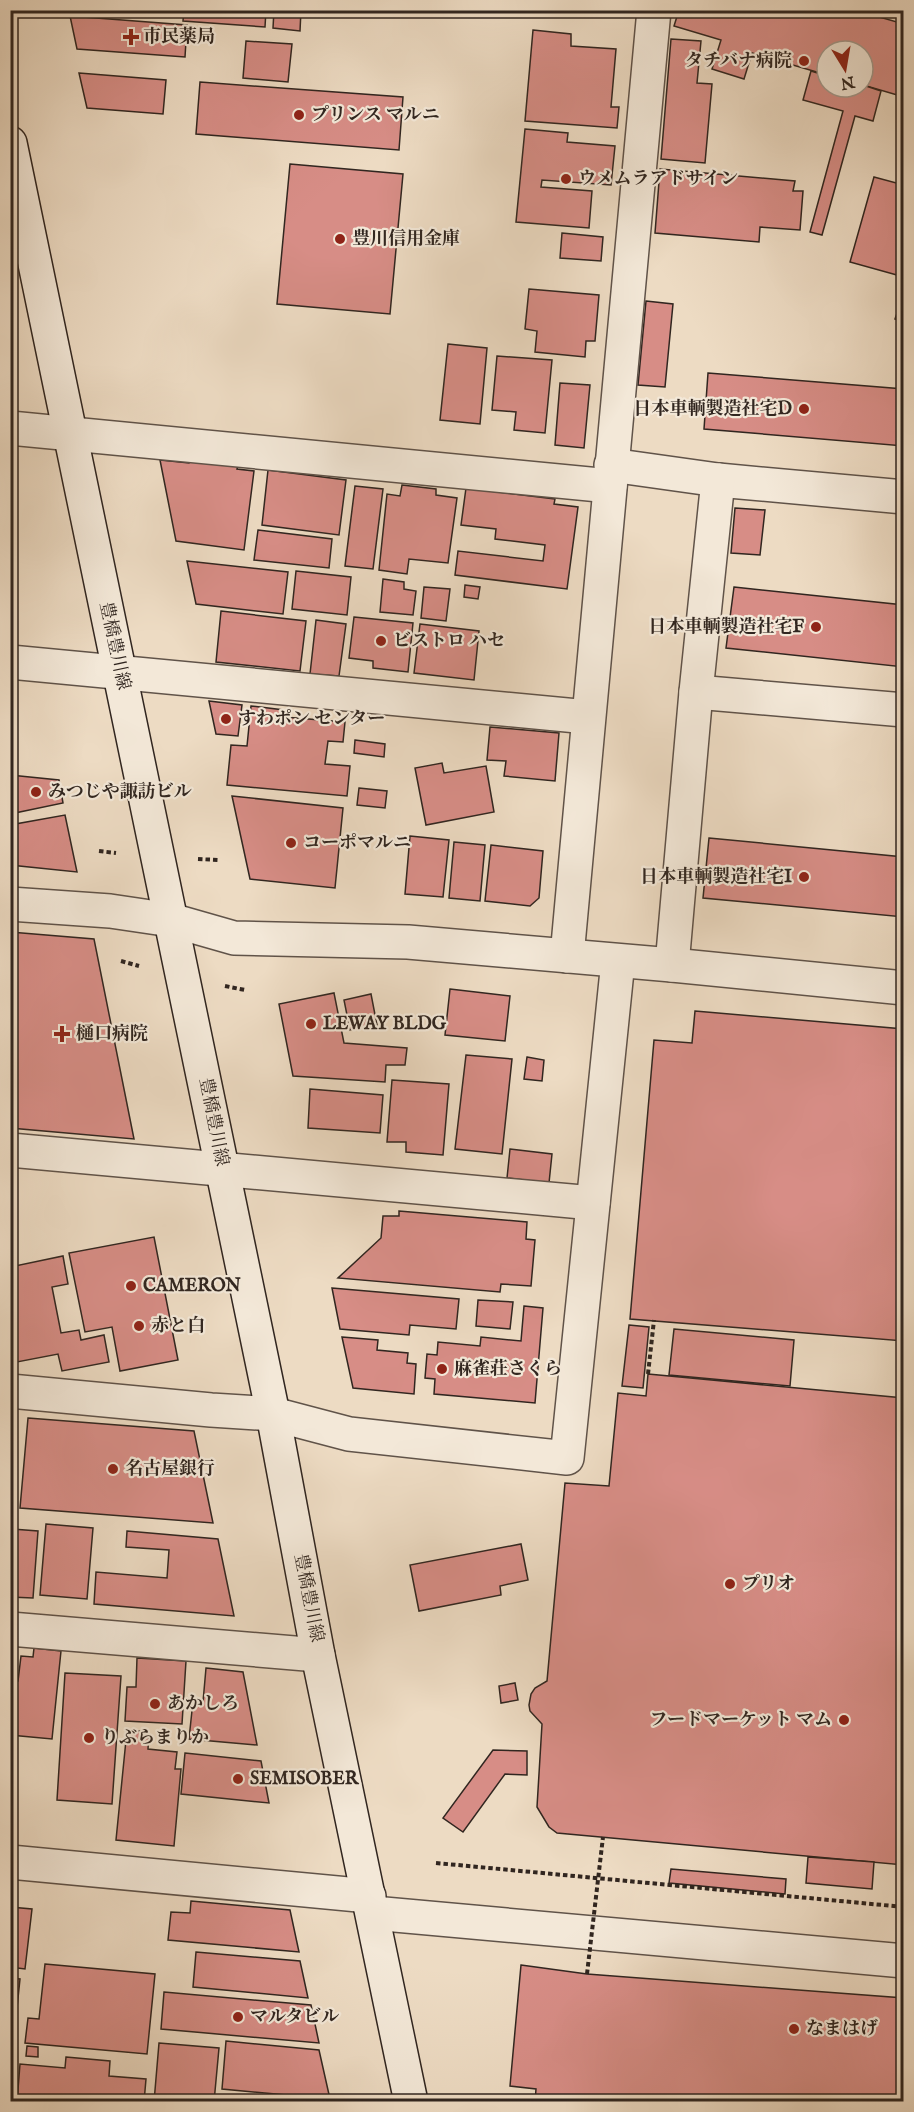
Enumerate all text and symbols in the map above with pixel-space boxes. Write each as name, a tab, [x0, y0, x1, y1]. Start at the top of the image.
place label: 市民薬局	[143, 26, 215, 49]
marker: 市民薬局	[124, 30, 138, 44]
north arrow	[815, 39, 875, 99]
place label: タチバナ病院	[685, 50, 792, 73]
marker: タチバナ病院	[797, 54, 811, 68]
text: N	[839, 70, 857, 93]
place label: プリンス マルニ	[311, 104, 440, 127]
marker: プリンス マルニ	[292, 108, 306, 122]
place label: ウメムラアドサイン	[578, 168, 738, 191]
marker: ウメムラアドサイン	[559, 172, 573, 186]
place label: 豊川信用金庫	[352, 228, 460, 251]
marker: 豊川信用金庫	[333, 232, 347, 246]
place label: 日本車輌製造社宅D	[634, 398, 793, 421]
marker: 日本車輌製造社宅D	[797, 402, 811, 416]
street label: 豊橋豊川線	[93, 600, 135, 692]
place label: 日本車輌製造社宅F	[649, 616, 805, 639]
marker: 日本車輌製造社宅F	[809, 620, 823, 634]
place label: ビストロ ハセ	[393, 630, 505, 653]
marker: ビストロ ハセ	[374, 634, 388, 648]
place label: すわポン センター	[238, 708, 385, 731]
marker: すわポン センター	[219, 712, 233, 726]
place label: みつじや諏訪ビル	[48, 781, 192, 804]
marker: みつじや諏訪ビル	[29, 785, 43, 799]
place label: コーポマルニ	[303, 832, 411, 855]
marker: コーポマルニ	[284, 836, 298, 850]
place label: 日本車輌製造社宅I	[640, 866, 792, 889]
marker: 日本車輌製造社宅I	[797, 870, 811, 884]
place label: LEWAY BLDG	[323, 1013, 447, 1036]
marker: LEWAY BLDG	[304, 1017, 318, 1031]
place label: 樋口病院	[76, 1023, 148, 1046]
marker: 樋口病院	[53, 1025, 71, 1043]
street label: 豊橋豊川線	[193, 1076, 233, 1168]
place label: CAMERON	[143, 1275, 241, 1298]
marker: CAMERON	[124, 1279, 138, 1293]
place label: 赤と白	[151, 1315, 205, 1338]
marker: 赤と白	[132, 1319, 146, 1333]
place label: 麻雀荘さくら	[454, 1358, 562, 1381]
marker: 麻雀荘さくら	[435, 1362, 449, 1376]
place label: 名古屋銀行	[125, 1458, 215, 1481]
marker: 名古屋銀行	[106, 1462, 120, 1476]
street label: 豊橋豊川線	[288, 1552, 328, 1644]
place label: プリオ	[742, 1573, 795, 1596]
marker: プリオ	[723, 1577, 737, 1591]
place label: あかしろ	[167, 1693, 239, 1716]
marker: あかしろ	[148, 1697, 162, 1711]
place label: フードマーケット マム	[650, 1709, 832, 1732]
marker: フードマーケット マム	[837, 1713, 851, 1727]
place label: りぶらまりか	[101, 1727, 209, 1750]
marker: りぶらまりか	[82, 1731, 96, 1745]
place label: SEMISOBER	[250, 1768, 360, 1791]
marker: SEMISOBER	[231, 1772, 245, 1786]
place label: マルタビル	[250, 2006, 339, 2029]
marker: マルタビル	[231, 2010, 245, 2024]
place label: なまはげ	[806, 2018, 878, 2041]
marker: なまはげ	[787, 2022, 801, 2036]

